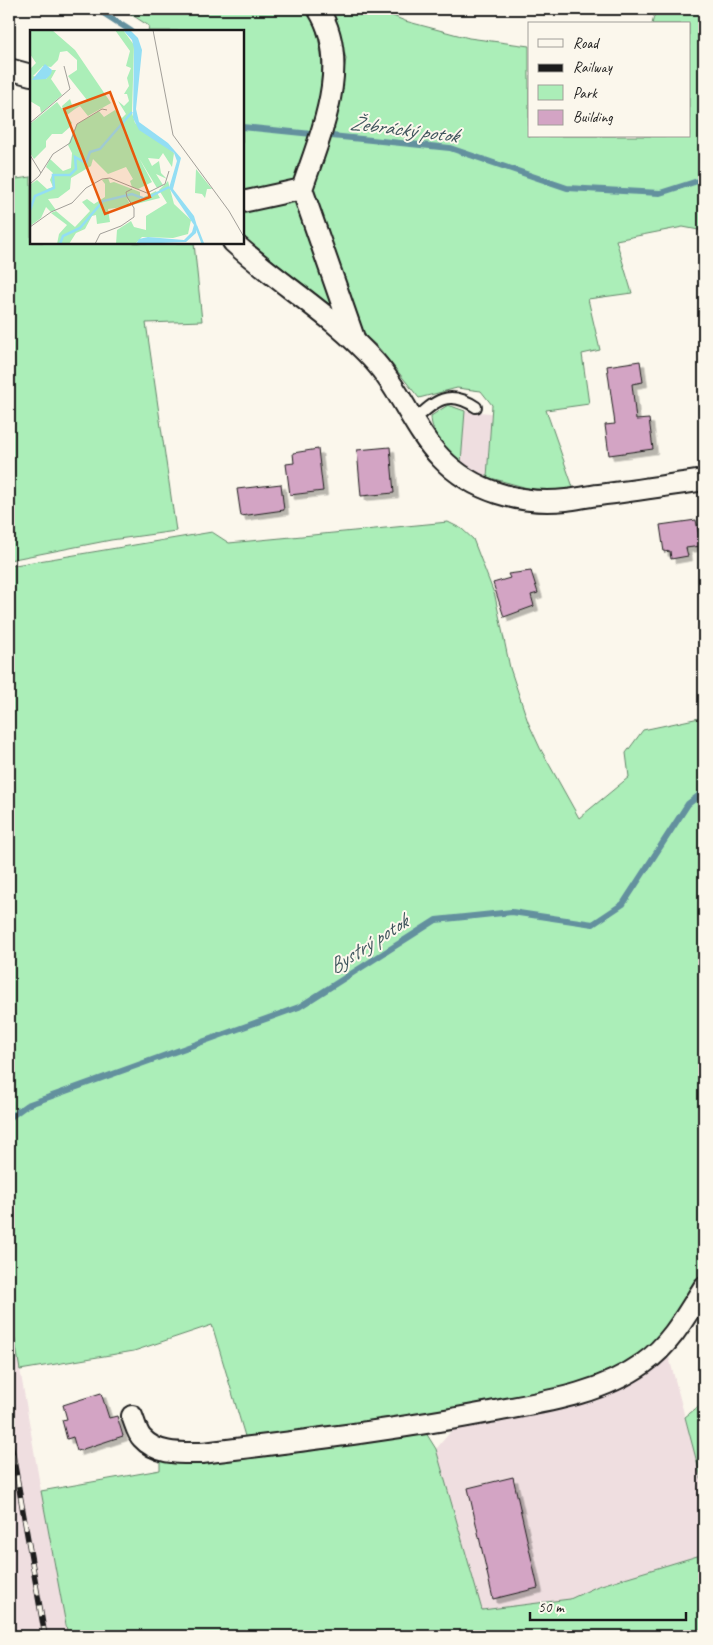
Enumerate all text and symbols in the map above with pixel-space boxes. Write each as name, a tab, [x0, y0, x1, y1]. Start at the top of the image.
legend	[528, 22, 690, 138]
inset map	[30, 30, 244, 244]
text: Road	[573, 34, 600, 53]
text: Railway	[573, 58, 614, 77]
text: Park	[573, 84, 598, 103]
text: Building	[573, 108, 613, 127]
water label: Žebrácký potok	[349, 109, 464, 149]
water label: Bystrý potok	[323, 906, 416, 979]
scale bar	[530, 1590, 687, 1622]
text: 50 m	[538, 1598, 565, 1617]

